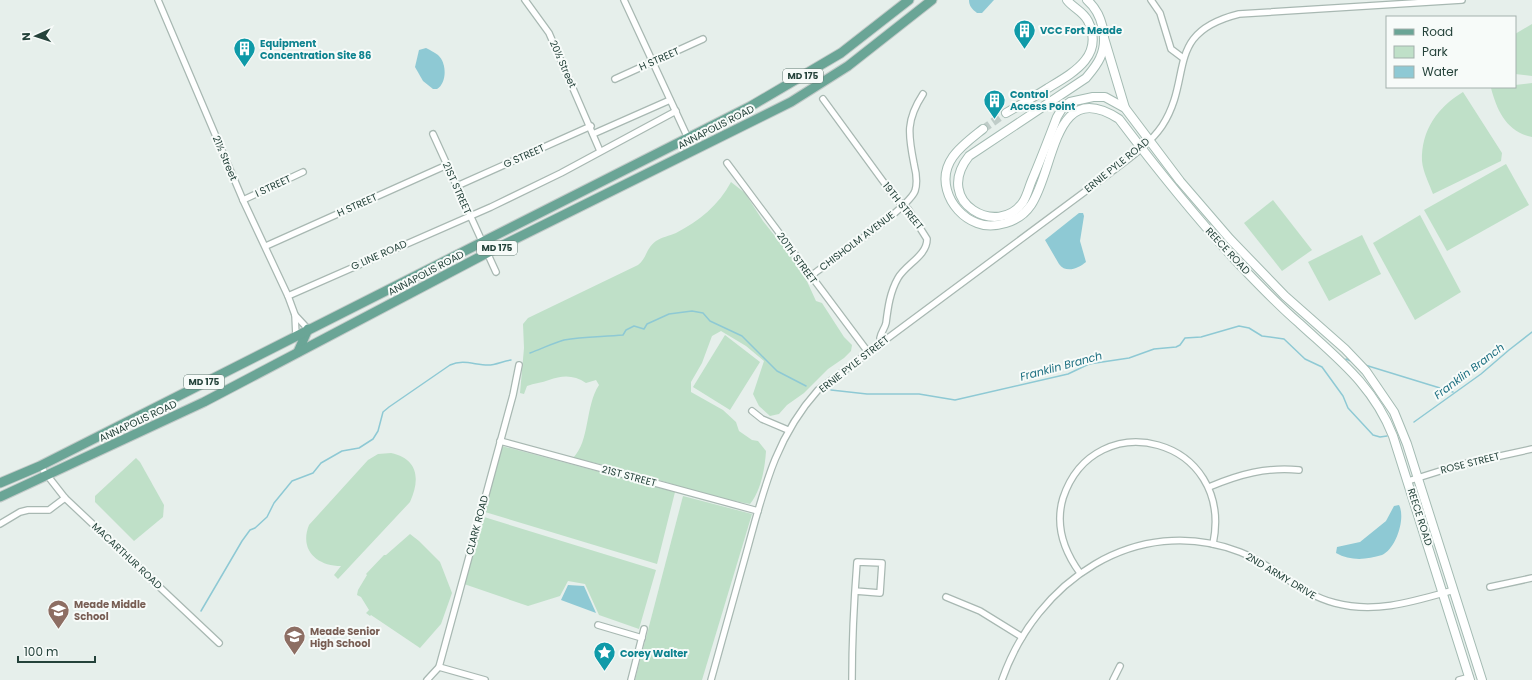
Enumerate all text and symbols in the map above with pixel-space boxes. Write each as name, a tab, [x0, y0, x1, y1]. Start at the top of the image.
north arrow	[16, 16, 56, 56]
legend	[1386, 16, 1516, 88]
building icon: VCC Fort Meade	[1012, 17, 1038, 50]
place label: VCC Fort Meade	[1040, 23, 1122, 38]
text: Road	[1422, 23, 1453, 40]
text: N	[18, 32, 34, 41]
building icon: Equipment Concentration Site 86	[232, 36, 258, 69]
place label: Equipment Concentration Site 86	[260, 36, 371, 63]
street label: 20½ Street	[546, 38, 580, 91]
street label: H STREET	[636, 43, 682, 75]
text: Park	[1422, 43, 1449, 60]
text: Water	[1422, 63, 1459, 80]
road number: MD 175	[783, 69, 823, 83]
building icon: Control Access Point	[981, 87, 1007, 120]
place label: Control Access Point	[1010, 87, 1075, 114]
street label: ANNAPOLIS ROAD	[675, 101, 757, 153]
street label: 21½ Street	[209, 133, 241, 183]
street label: ERNIE PYLE ROAD	[1081, 134, 1153, 196]
street label: G STREET	[501, 140, 547, 172]
street label: 21ST STREET	[439, 159, 475, 217]
street label: I STREET	[253, 171, 294, 201]
street label: 19TH STREET	[879, 179, 927, 234]
street label: H STREET	[334, 189, 380, 221]
street label: CHISHOLM AVENUE	[816, 208, 898, 274]
street label: REECE ROAD	[1202, 224, 1254, 278]
street label: 20TH STREET	[773, 229, 821, 287]
street label: G LINE ROAD	[349, 236, 409, 274]
road number: MD 175	[477, 241, 517, 255]
street label: ANNAPOLIS ROAD	[385, 247, 467, 299]
street label: ERNIE PYLE STREET	[816, 331, 893, 396]
water label: Franklin Branch	[1430, 339, 1508, 403]
water label: Franklin Branch	[1018, 347, 1104, 385]
road number: MD 175	[184, 375, 224, 389]
street label: ANNAPOLIS ROAD	[97, 396, 179, 446]
street label: ROSE STREET	[1439, 448, 1502, 478]
street label: 21ST STREET	[600, 462, 659, 491]
street label: REECE ROAD	[1404, 486, 1436, 548]
street label: CLARK ROAD	[462, 493, 492, 557]
street label: MACARTHUR ROAD	[88, 519, 166, 593]
street label: 2ND ARMY DRIVE	[1243, 549, 1319, 603]
school or university icon: Meade Middle School	[45, 597, 71, 630]
place label: Meade Middle School	[74, 597, 146, 624]
school or university icon: Meade Senior High School	[281, 624, 307, 657]
place label: Meade Senior High School	[310, 624, 381, 651]
scale bar	[18, 638, 95, 664]
place icon: Corey Walter	[591, 640, 617, 673]
text: 100 m	[24, 643, 58, 660]
place label: Corey Walter	[620, 646, 688, 661]

